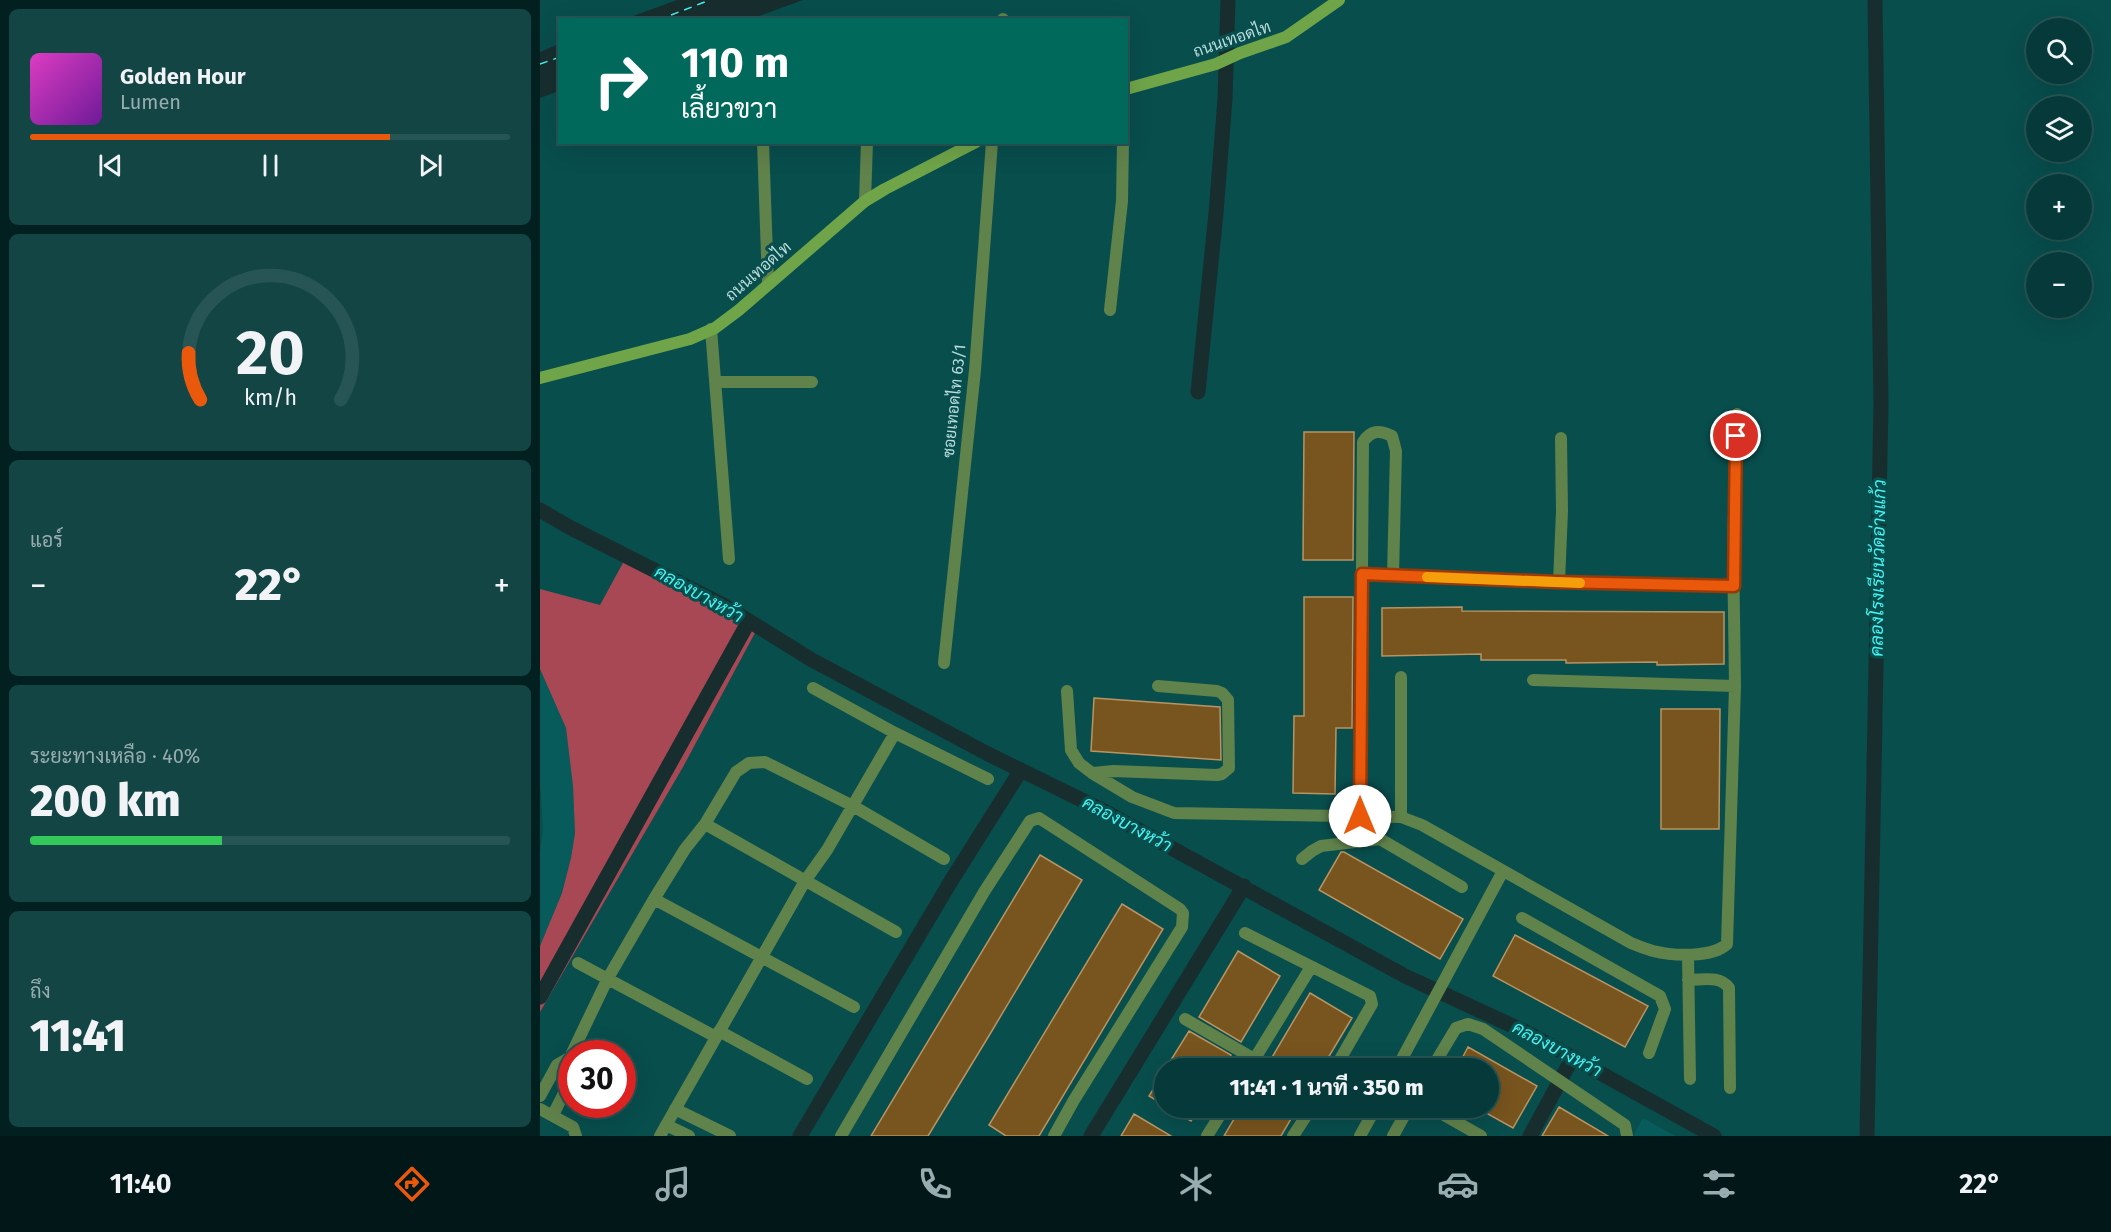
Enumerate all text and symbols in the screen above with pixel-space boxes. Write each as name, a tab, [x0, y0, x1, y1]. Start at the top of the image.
street label: ถนนเทอดไท	[1190, 15, 1273, 61]
map controls	[2026, 18, 2092, 318]
button: search	[2026, 18, 2092, 84]
text: 110 m	[681, 38, 789, 88]
icon: right	[582, 42, 660, 120]
text: Golden Hour	[120, 63, 246, 90]
text: Lumen	[120, 90, 181, 114]
text: เลี้ยวขวา	[681, 93, 777, 125]
button: layers	[2026, 96, 2092, 162]
icon: previous	[94, 149, 127, 182]
icon: pause	[254, 149, 287, 182]
icon: next	[414, 149, 447, 182]
button: +	[2026, 174, 2092, 240]
street label: ถนนเทอดไท	[720, 236, 795, 305]
button: −	[2026, 252, 2092, 318]
text: 20	[236, 316, 304, 391]
street label: ซอยเทอดไท 63/1	[937, 343, 969, 459]
text: km/h	[243, 385, 297, 411]
pin	[1710, 410, 1761, 461]
icon: arrive	[1719, 419, 1752, 452]
water label: คลองโรงเรียนวัดอ่างแก้ว	[1863, 479, 1891, 657]
text: แอร์	[30, 528, 63, 552]
text: 22°	[235, 558, 305, 612]
water label: คลองบางหว้า	[651, 560, 748, 627]
text: −	[30, 566, 47, 606]
text: +	[494, 566, 510, 606]
text: ระยะทางเหลือ · 40%	[30, 744, 200, 768]
text: 200 km	[30, 774, 180, 828]
position arrow	[1328, 784, 1392, 848]
water label: คลองบางหว้า	[1079, 790, 1176, 857]
text: ถึง	[30, 979, 51, 1003]
text: 11:41	[30, 1009, 126, 1063]
water label: คลองบางหว้า	[1509, 1015, 1606, 1082]
speed limit sign: 30	[558, 1040, 636, 1118]
text: 11:41 · 1 นาที · 350 m	[1229, 1074, 1424, 1101]
icon: directions	[391, 1163, 433, 1205]
icon: music	[652, 1163, 694, 1205]
icon: phone	[914, 1163, 956, 1205]
icon: climate	[1175, 1163, 1217, 1205]
icon: car	[1437, 1163, 1479, 1205]
icon: filters	[1698, 1163, 1740, 1205]
text: 11:40	[110, 1168, 172, 1200]
text: 22°	[1959, 1168, 2001, 1200]

